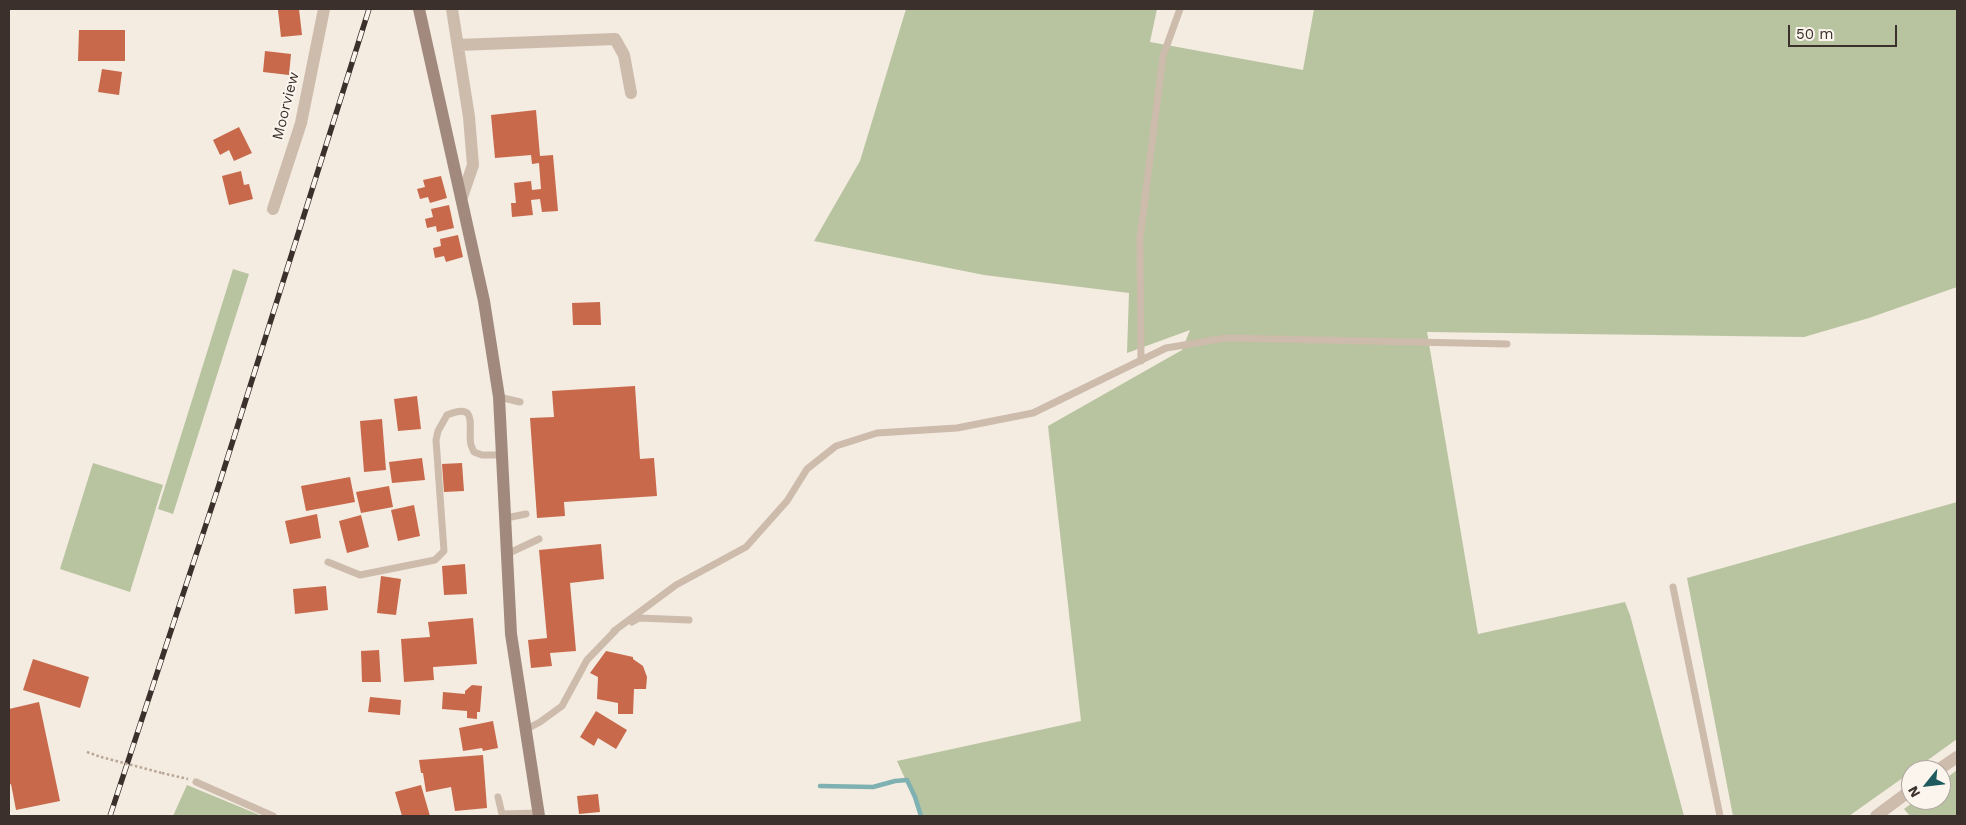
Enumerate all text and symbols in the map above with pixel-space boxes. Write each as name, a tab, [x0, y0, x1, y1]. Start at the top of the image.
scale bar	[1791, 15, 1900, 47]
text: 50 m	[1796, 25, 1833, 43]
street label: Moorview	[269, 70, 303, 142]
north arrow	[1901, 760, 1951, 810]
text: N	[1904, 783, 1923, 800]

